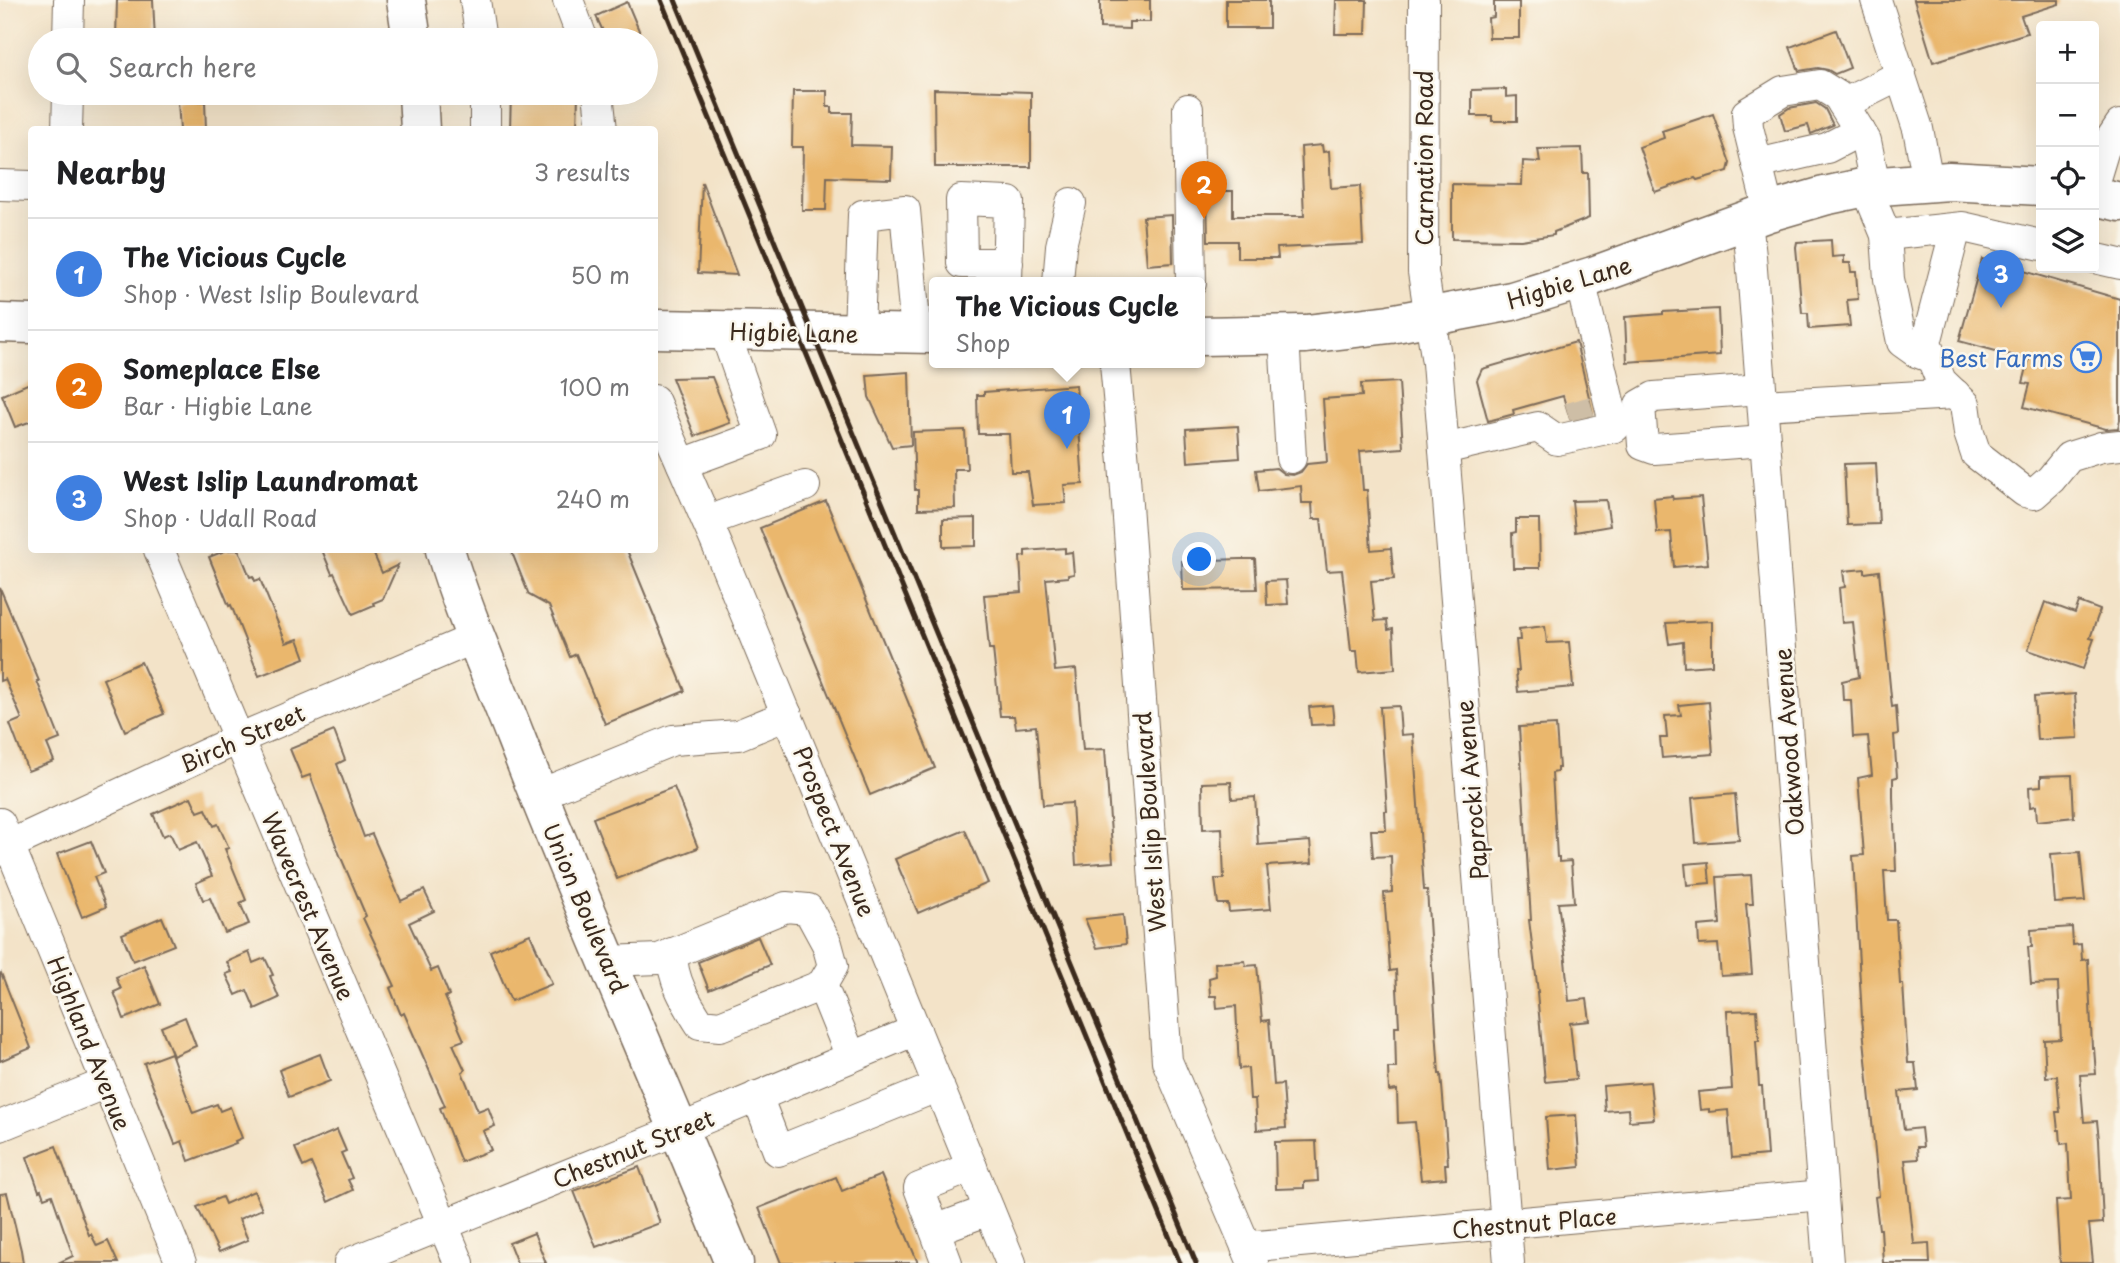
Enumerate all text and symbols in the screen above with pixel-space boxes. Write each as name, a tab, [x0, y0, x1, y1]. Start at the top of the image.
map controls	[2036, 21, 2099, 273]
button: +	[2036, 21, 2099, 84]
search box	[28, 28, 658, 105]
text: Search here	[108, 47, 257, 86]
icon: search	[52, 48, 90, 86]
street label: Carnation Road	[1406, 70, 1441, 246]
button: −	[2036, 84, 2099, 147]
button: locate	[2036, 147, 2099, 210]
text: Nearby	[56, 149, 166, 194]
text: 3 results	[534, 154, 630, 189]
pin: 2	[1181, 161, 1227, 219]
button: layers	[2036, 210, 2099, 273]
text: The Vicious Cycle	[123, 237, 346, 276]
street label: Higbie Lane	[1502, 246, 1636, 318]
pin: 3	[1978, 250, 2024, 308]
text: 1	[74, 257, 85, 292]
text: 50 m	[570, 257, 630, 292]
text: Shop · West Islip Boulevard	[123, 276, 419, 311]
popup	[929, 277, 1205, 368]
text: The Vicious Cycle	[955, 286, 1179, 325]
street label: Higbie Lane	[729, 313, 859, 351]
text: Shop	[955, 325, 1010, 360]
place label: Best Farms	[1939, 340, 2063, 375]
supermarket icon: Best Farms	[2069, 340, 2103, 374]
text: Someplace Else	[123, 349, 320, 388]
text: 2	[71, 369, 87, 404]
text: 100 m	[560, 369, 630, 404]
text: Bar · Higbie Lane	[123, 388, 313, 423]
pin: 1	[1044, 391, 1090, 449]
text: West Islip Laundromat	[123, 461, 419, 500]
text: 3	[71, 481, 87, 516]
text: 240 m	[556, 481, 630, 516]
text: Shop · Udall Road	[123, 500, 318, 535]
your location	[1182, 542, 1216, 576]
street label: Oakwood Avenue	[1764, 647, 1812, 837]
street label: Birch Street	[174, 695, 310, 781]
street label: Paprocki Avenue	[1446, 699, 1496, 881]
street label: West Islip Boulevard	[1124, 711, 1174, 933]
street label: Prospect Avenue	[785, 740, 885, 922]
street label: Wavecrest Avenue	[254, 806, 364, 1006]
street label: Union Boulevard	[534, 818, 638, 998]
street label: Highland Avenue	[39, 951, 141, 1135]
street label: Chestnut Street	[547, 1100, 719, 1196]
street label: Chestnut Place	[1450, 1197, 1618, 1247]

